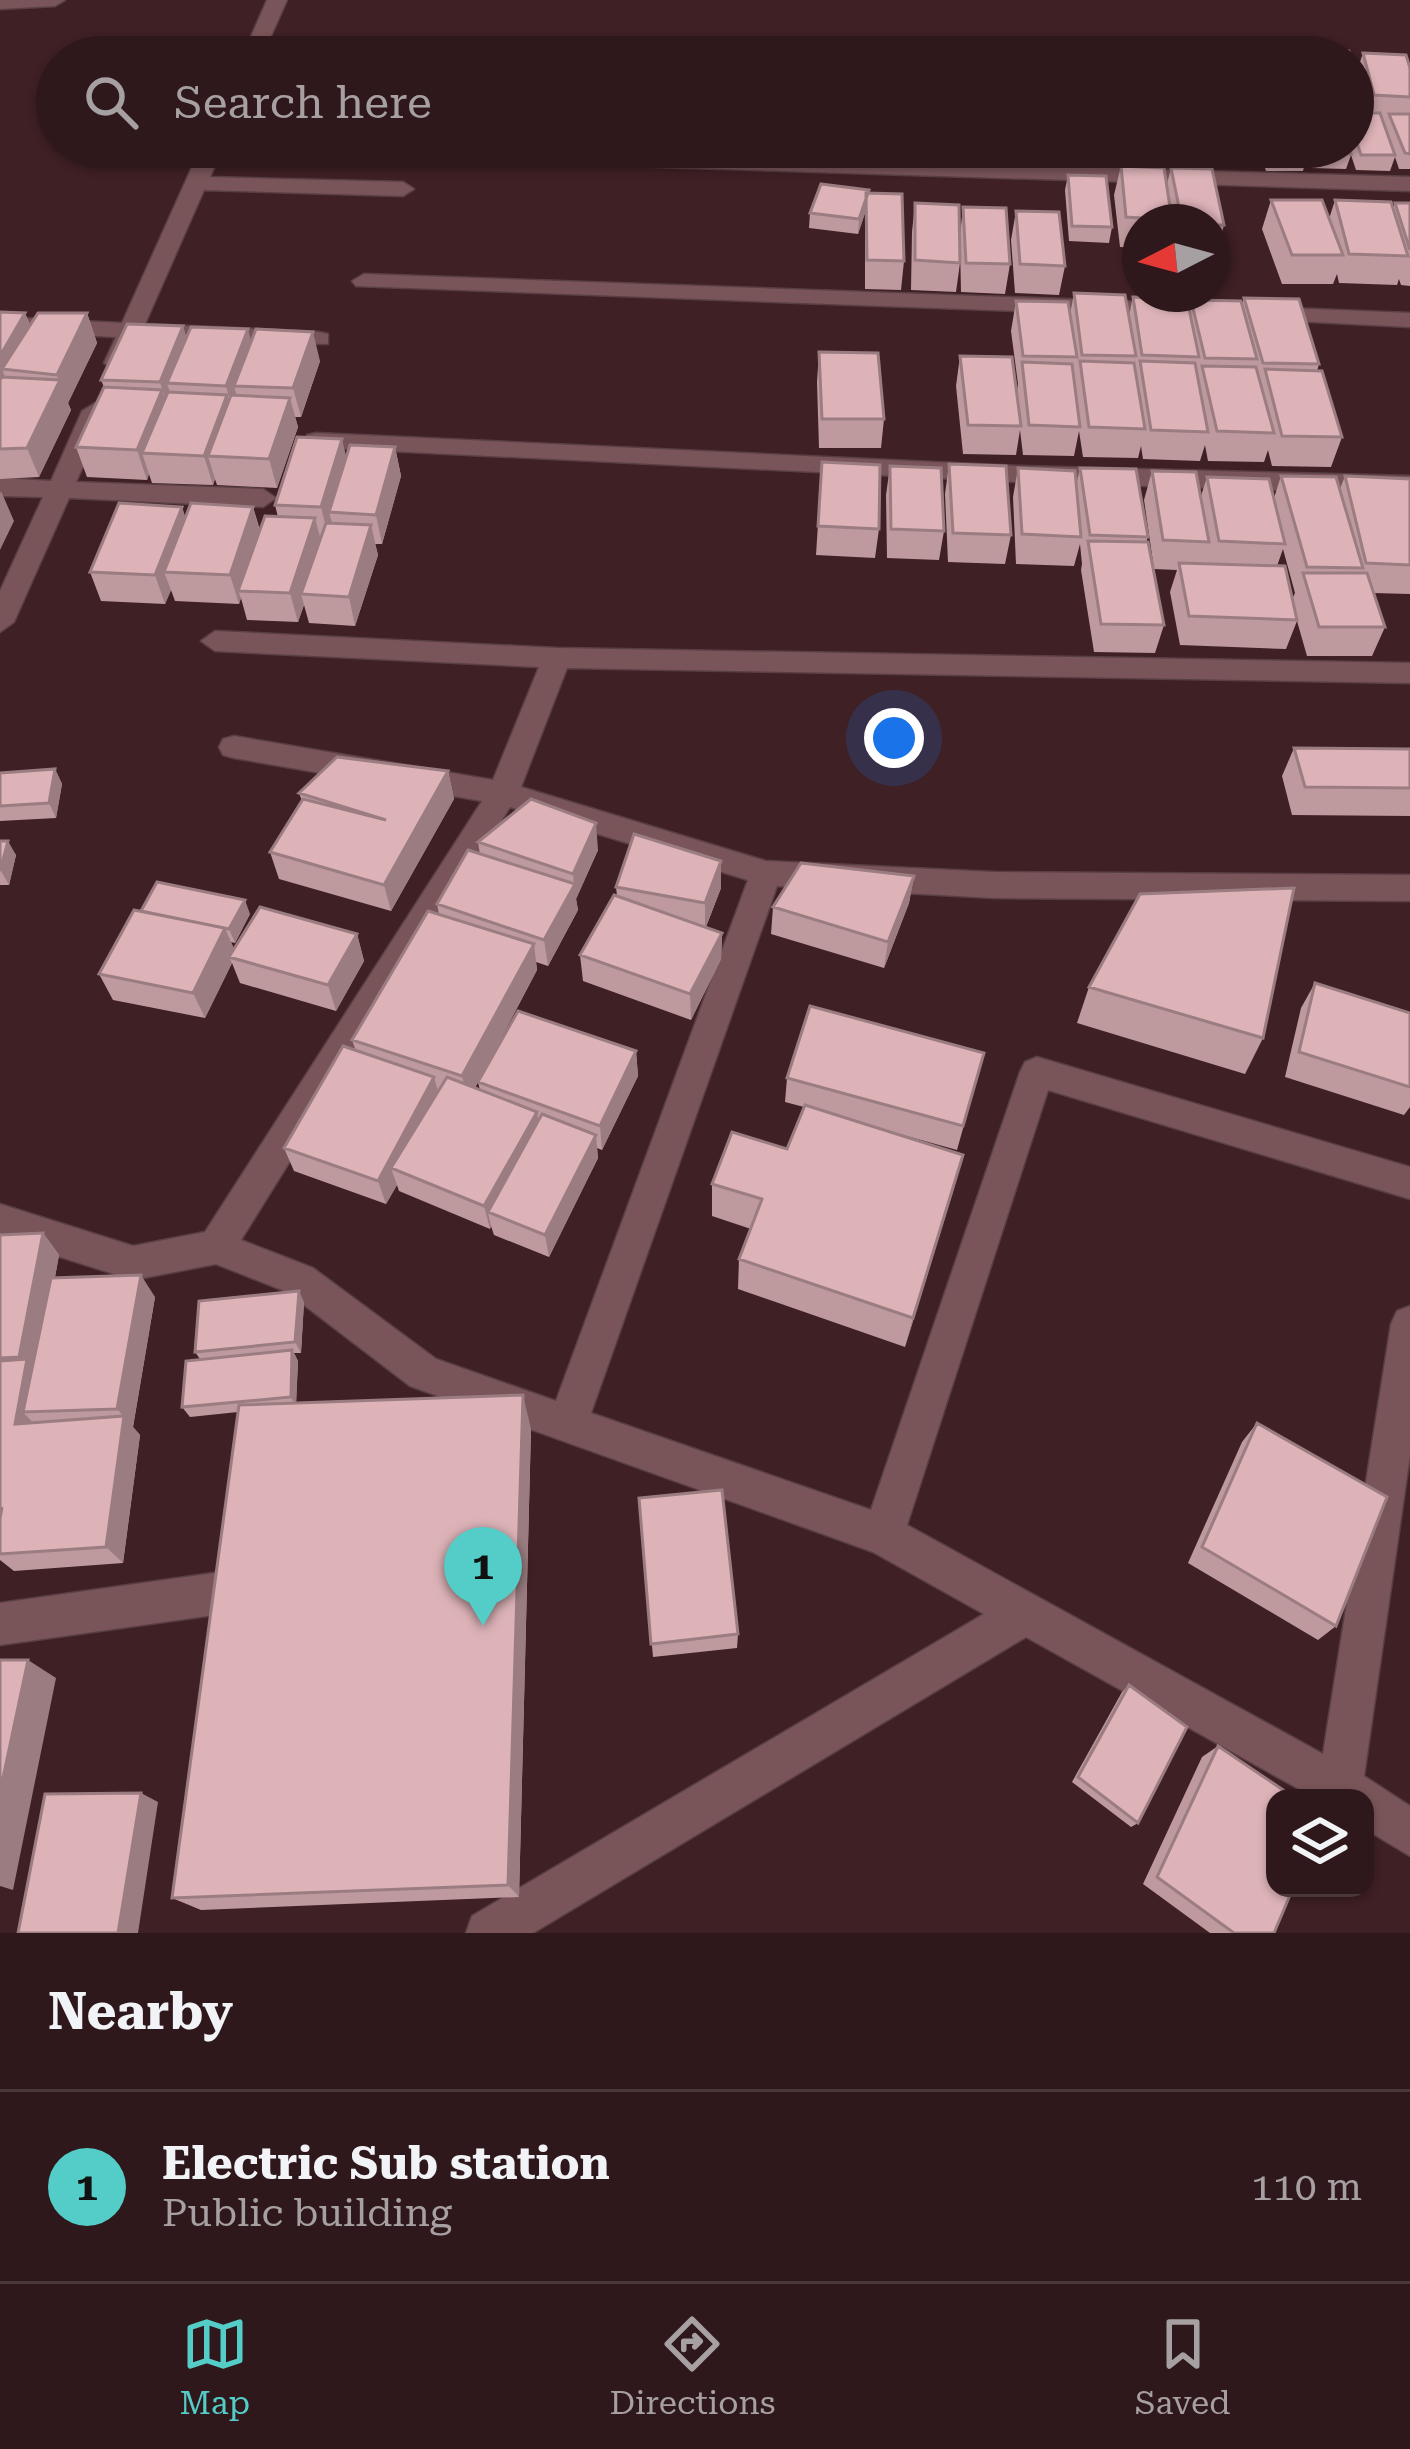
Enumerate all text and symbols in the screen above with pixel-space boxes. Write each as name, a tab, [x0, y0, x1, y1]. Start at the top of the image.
search box	[36, 36, 1374, 168]
icon: search	[78, 69, 144, 135]
text: Search here	[174, 76, 432, 129]
north arrow	[1122, 204, 1230, 312]
your location	[864, 708, 924, 768]
pin: 1	[444, 1527, 522, 1626]
map controls	[1266, 1789, 1374, 1897]
button: layers	[1266, 1789, 1374, 1897]
text: Nearby	[48, 1982, 233, 2041]
text: Electric Sub station	[162, 2137, 610, 2190]
text: 1	[76, 2164, 98, 2210]
text: 110 m	[1251, 2164, 1362, 2210]
text: Public building	[162, 2190, 452, 2236]
tab: Map	[180, 2311, 250, 2422]
tab: Directions	[609, 2311, 775, 2422]
tab: Saved	[1135, 2311, 1230, 2422]

